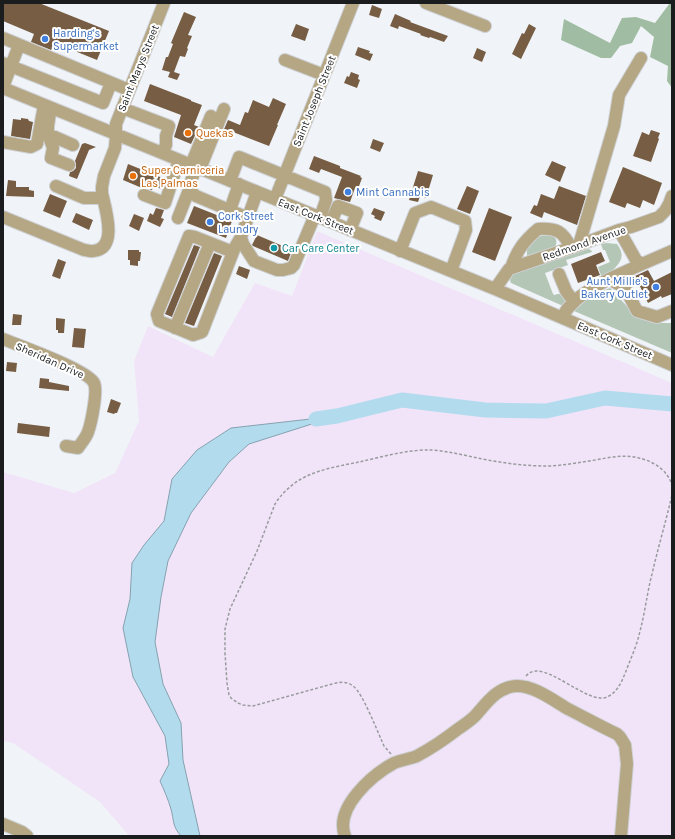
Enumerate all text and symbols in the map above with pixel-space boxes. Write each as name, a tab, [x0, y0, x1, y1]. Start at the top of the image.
street label: Saint Marys Street	[115, 23, 162, 113]
place label: Harding's Supermarket	[53, 27, 119, 53]
marker: Harding's Supermarket	[40, 34, 50, 44]
street label: Saint Joseph Street	[290, 54, 339, 149]
place label: Quekas	[196, 127, 234, 140]
marker: Quekas	[183, 128, 193, 138]
place label: Super Carniceria Las Palmas	[141, 164, 224, 190]
marker: Super Carniceria Las Palmas	[128, 171, 138, 181]
place label: Mint Cannabis	[356, 186, 430, 199]
marker: Mint Cannabis	[343, 187, 353, 197]
street label: East Cork Street	[276, 195, 356, 238]
place label: Cork Street Laundry	[218, 210, 274, 236]
marker: Cork Street Laundry	[205, 217, 215, 227]
street label: Redmond Avenue	[541, 223, 628, 264]
place label: Car Care Center	[282, 242, 359, 255]
marker: Car Care Center	[269, 243, 279, 253]
place label: Aunt Millie's Bakery Outlet	[581, 275, 648, 301]
marker: Aunt Millie's Bakery Outlet	[651, 282, 661, 292]
street label: East Cork Street	[575, 319, 654, 362]
street label: Sheridan Drive	[13, 340, 86, 382]

